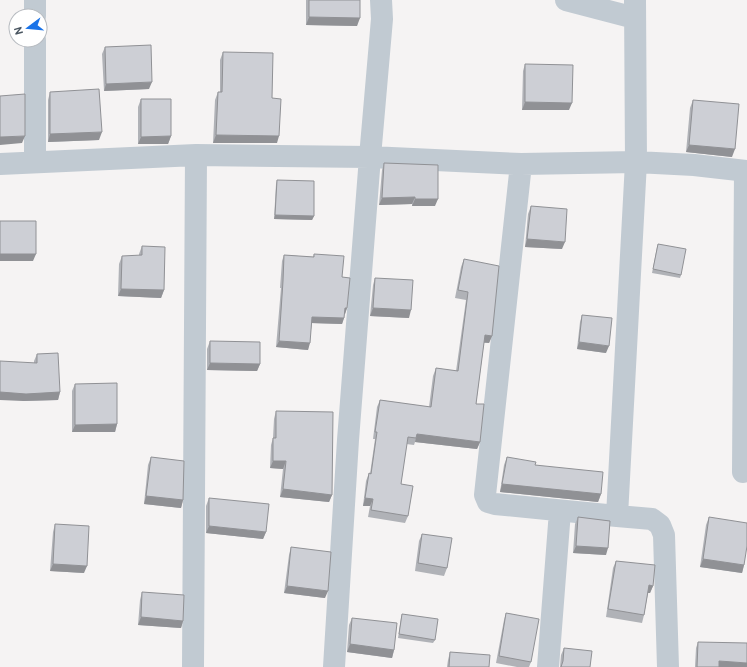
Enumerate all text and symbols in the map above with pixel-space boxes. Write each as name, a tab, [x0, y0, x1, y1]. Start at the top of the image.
north arrow	[8, 8, 48, 48]
text: N	[12, 25, 27, 36]

